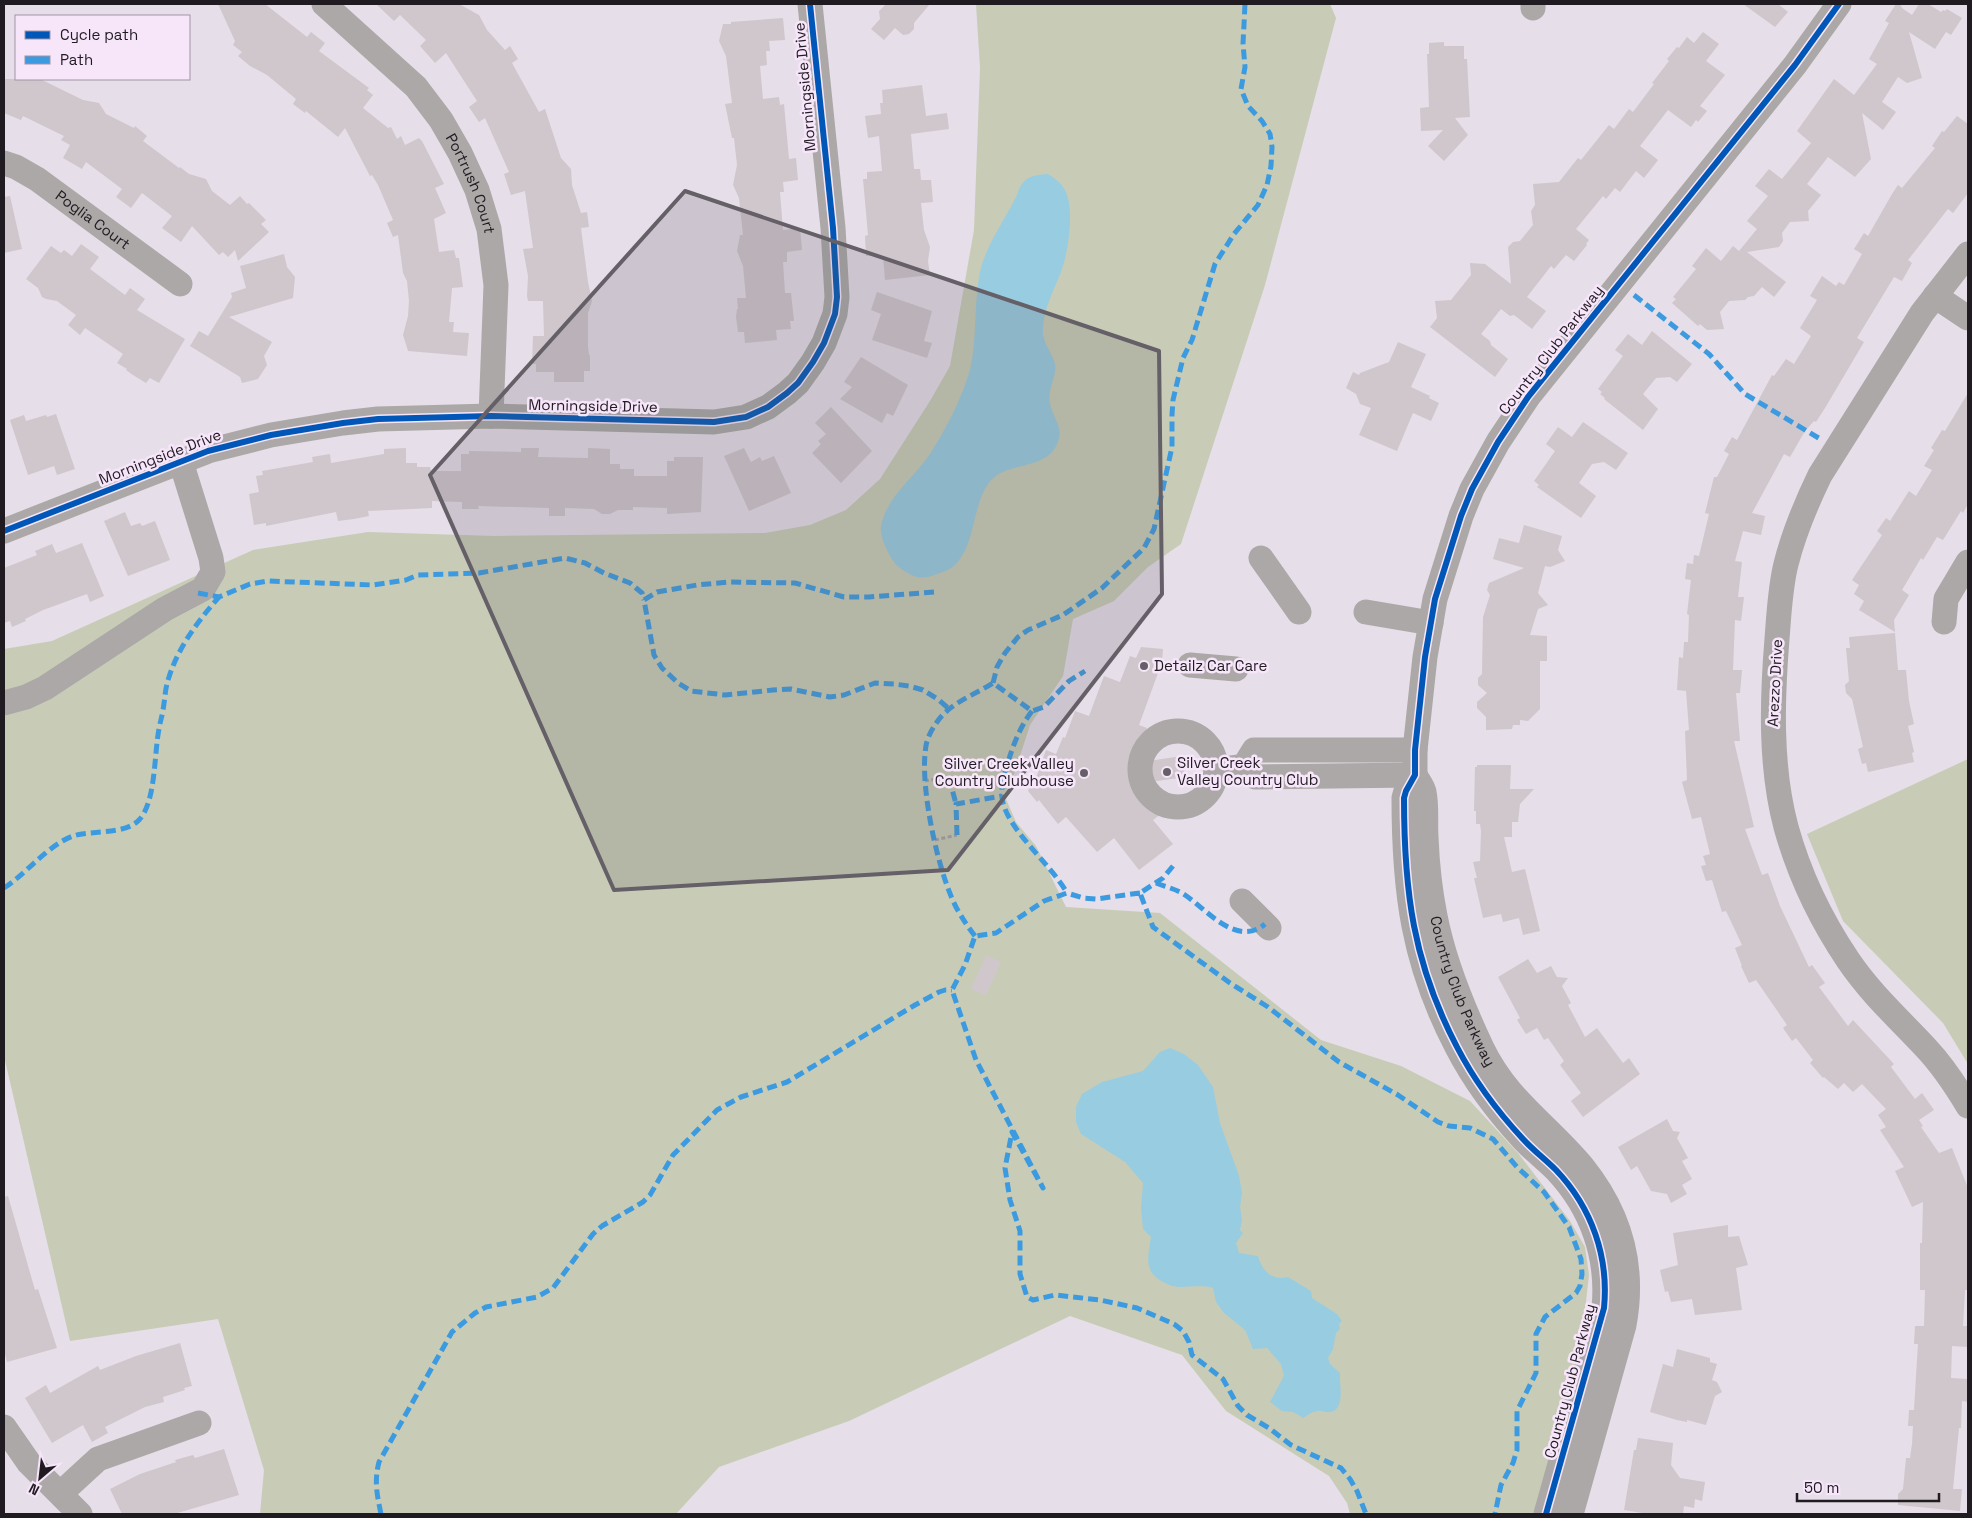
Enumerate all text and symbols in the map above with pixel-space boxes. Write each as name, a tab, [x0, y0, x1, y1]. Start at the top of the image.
legend	[15, 15, 190, 80]
street label: Morningside Drive	[789, 22, 820, 152]
text: Cycle path	[60, 25, 138, 44]
text: Path	[60, 50, 93, 69]
street label: Portrush Court	[442, 130, 500, 235]
street label: Poglia Court	[52, 186, 134, 253]
street label: Country Club Parkway	[1494, 281, 1607, 418]
street label: Morningside Drive	[528, 395, 658, 416]
street label: Morningside Drive	[96, 424, 224, 489]
street label: Arezzo Drive	[1763, 639, 1786, 727]
place label: Detailz Car Care	[1154, 656, 1267, 675]
marker: Detailz Car Care	[1138, 660, 1150, 672]
place label: Silver Creek Valley Country Club	[1177, 753, 1318, 789]
place label: Silver Creek Valley Country Clubhouse	[935, 754, 1074, 790]
marker: Silver Creek Valley Country Club	[1161, 766, 1173, 778]
marker: Silver Creek Valley Country Clubhouse	[1078, 767, 1090, 779]
street label: Country Club Parkway	[1426, 914, 1500, 1070]
street label: Country Club Parkway	[1540, 1301, 1599, 1460]
north arrow	[15, 1453, 65, 1503]
scale bar	[1797, 1470, 1940, 1502]
text: 50 m	[1804, 1478, 1839, 1497]
text: N	[26, 1479, 42, 1500]

